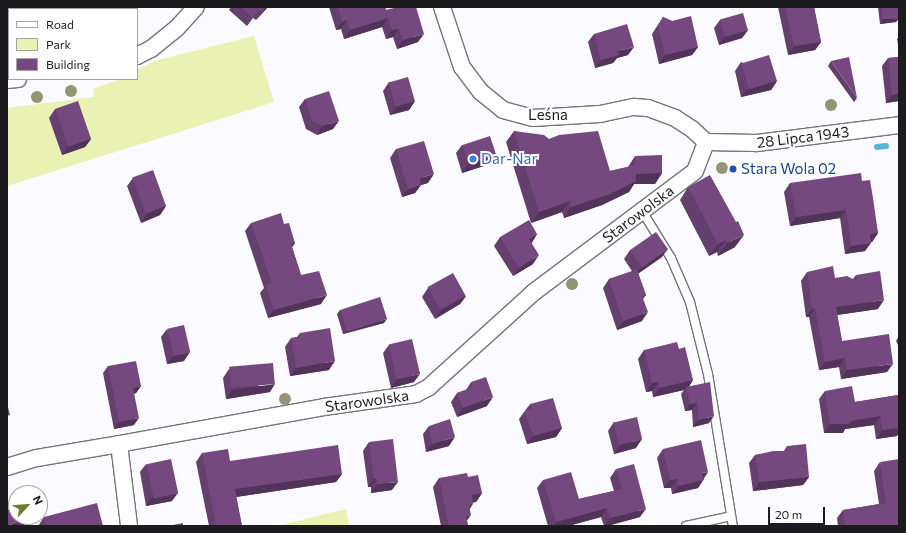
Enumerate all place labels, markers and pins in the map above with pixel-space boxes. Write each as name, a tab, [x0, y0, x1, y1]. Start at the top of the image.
place label: Dar-Nar	[481, 150, 537, 168]
marker: Dar-Nar	[468, 154, 478, 164]
place label: Stara Wola 02	[741, 160, 836, 178]
marker: Stara Wola 02	[728, 164, 738, 174]

